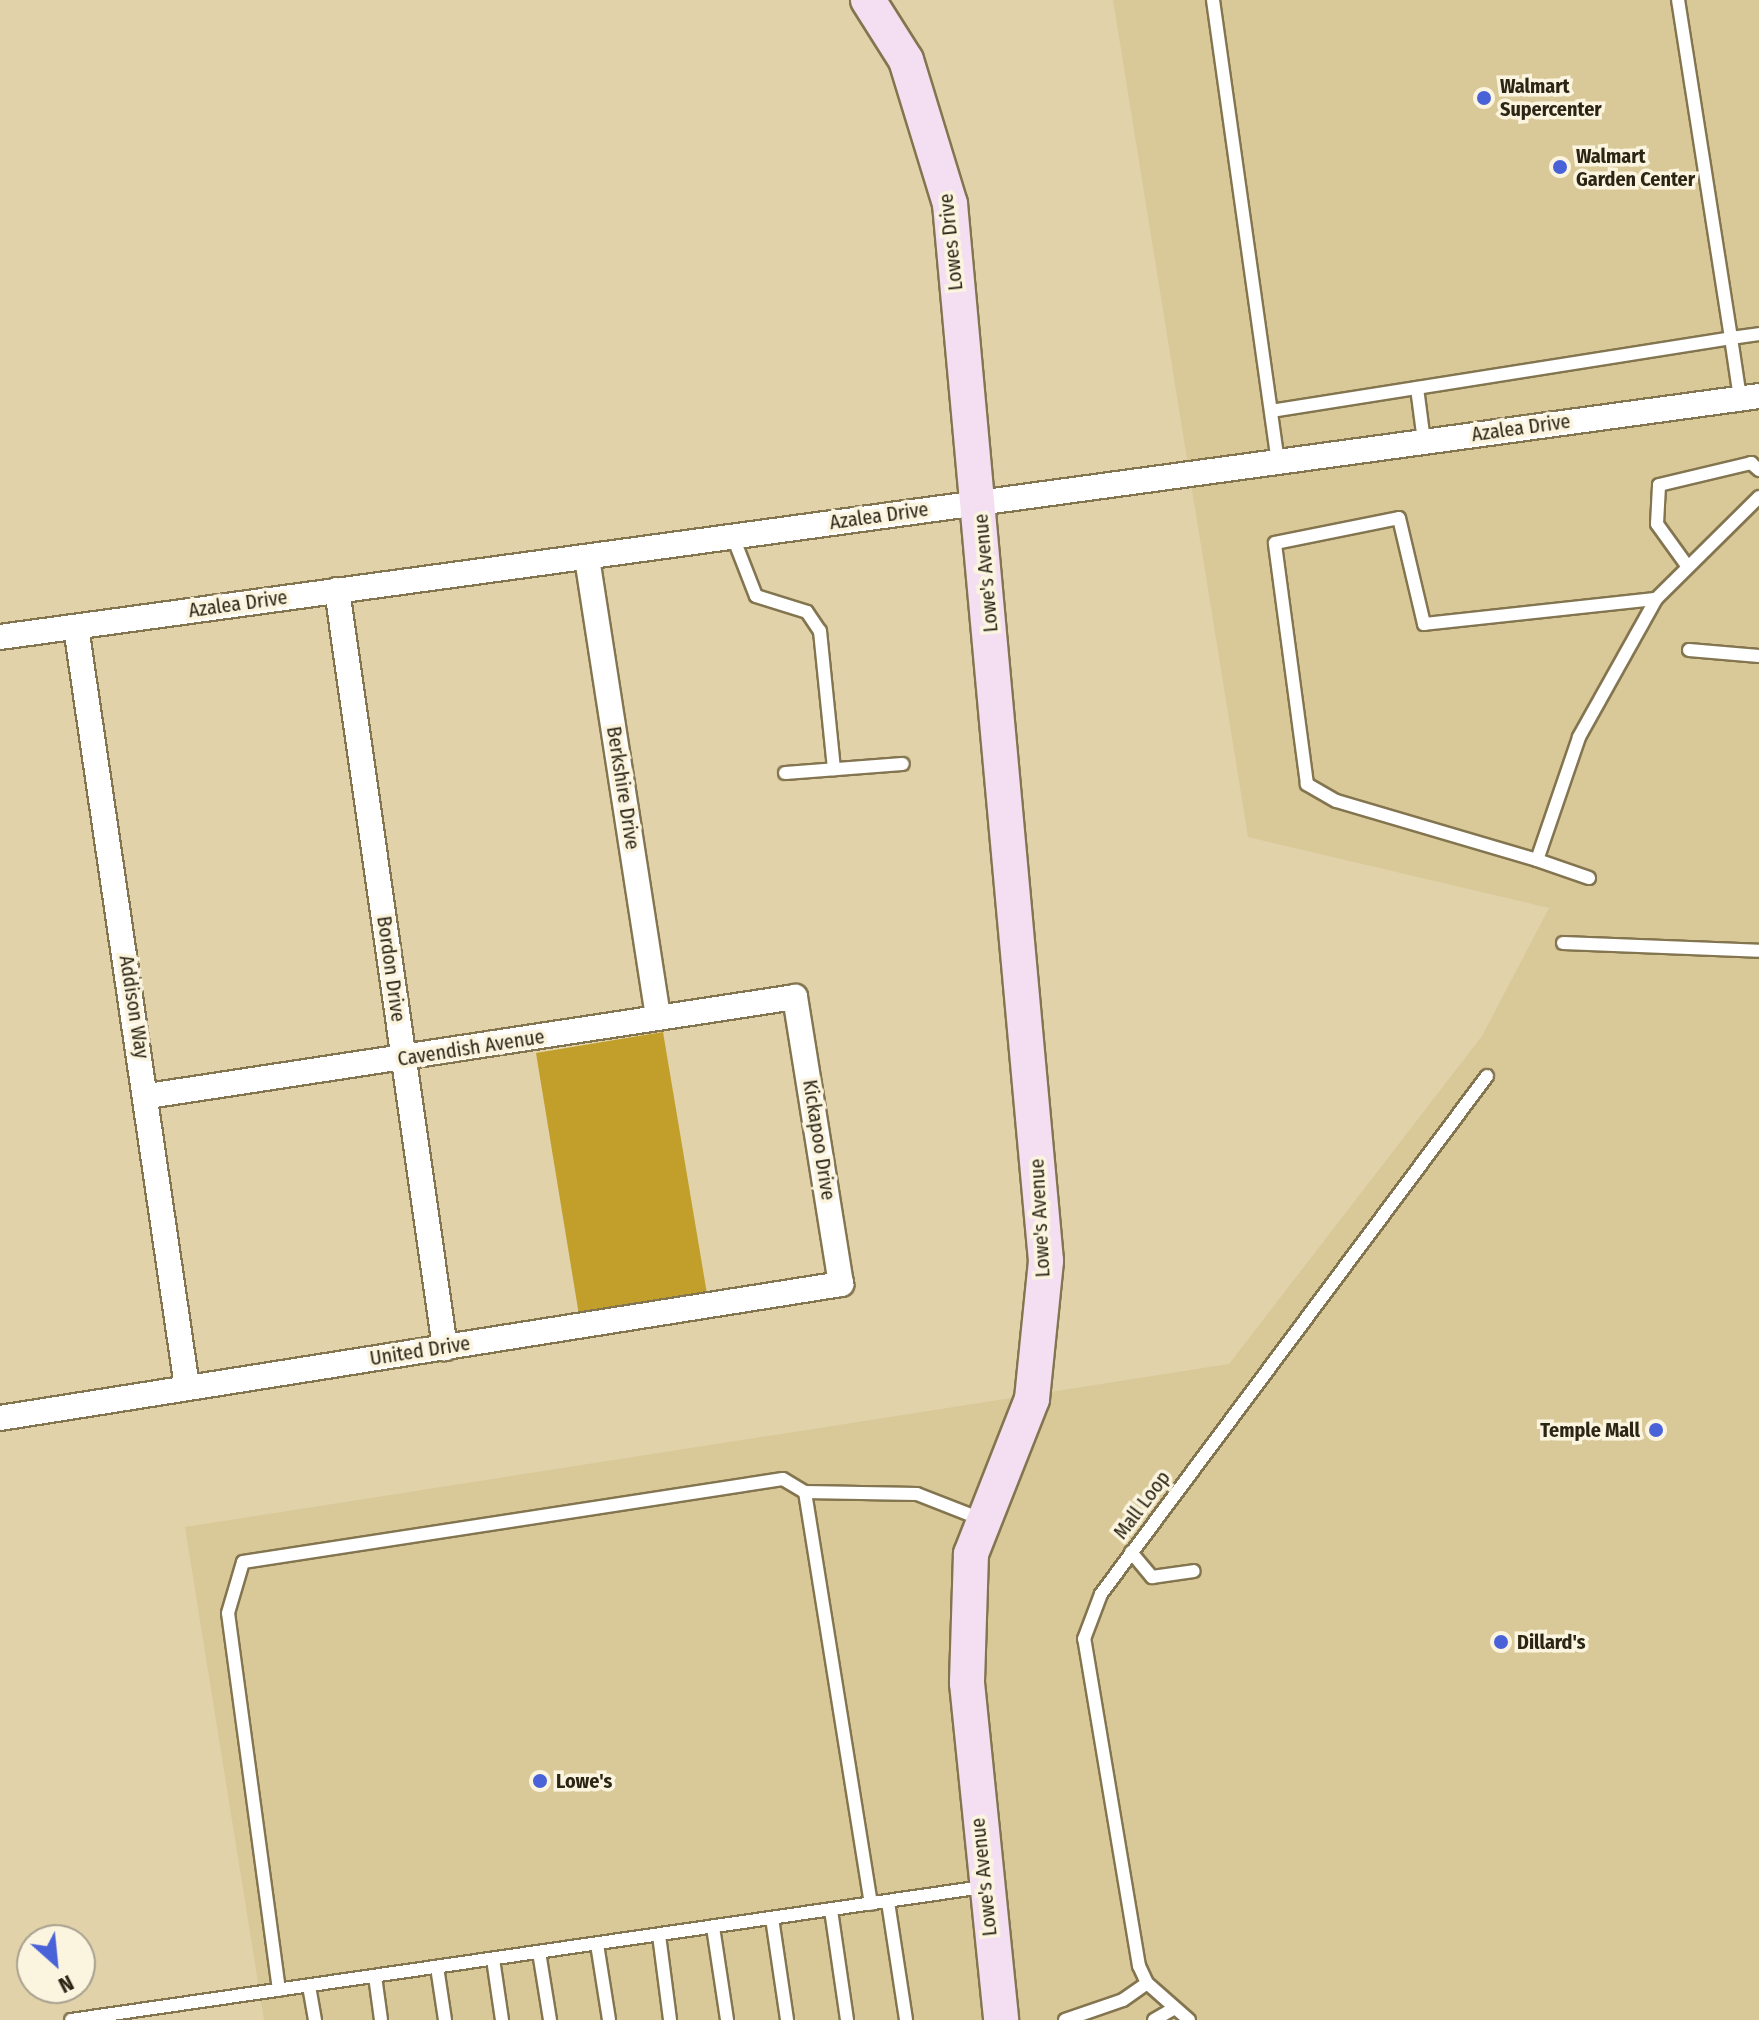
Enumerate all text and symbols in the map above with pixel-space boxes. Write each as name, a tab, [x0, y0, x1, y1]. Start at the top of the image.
place label: Walmart Supercenter	[1500, 74, 1602, 121]
marker: Walmart Supercenter	[1475, 89, 1493, 107]
place label: Walmart Garden Center	[1576, 144, 1695, 191]
marker: Walmart Garden Center	[1551, 158, 1569, 176]
street label: Lowes Drive	[934, 192, 968, 292]
street label: Azalea Drive	[1470, 409, 1572, 447]
street label: Azalea Drive	[828, 497, 930, 535]
street label: Lowe's Avenue	[969, 513, 1003, 633]
street label: Azalea Drive	[187, 585, 289, 623]
street label: Berkshire Drive	[601, 725, 645, 851]
street label: Bordon Drive	[372, 914, 410, 1024]
street label: Addison Way	[114, 954, 154, 1060]
street label: Cavendish Avenue	[396, 1025, 546, 1071]
street label: Kickapoo Drive	[798, 1078, 840, 1202]
street label: Lowe's Avenue	[1025, 1158, 1055, 1278]
street label: United Drive	[368, 1331, 472, 1371]
place label: Temple Mall	[1540, 1418, 1640, 1442]
marker: Temple Mall	[1647, 1421, 1665, 1439]
street label: Mall Loop	[1109, 1466, 1175, 1544]
place label: Dillard's	[1517, 1630, 1586, 1654]
marker: Dillard's	[1492, 1633, 1510, 1651]
place label: Lowe's	[556, 1769, 612, 1793]
marker: Lowe's	[531, 1772, 549, 1790]
street label: Lowe's Avenue	[966, 1817, 1002, 1937]
north arrow	[16, 1924, 96, 2004]
text: N	[54, 1969, 78, 1999]

